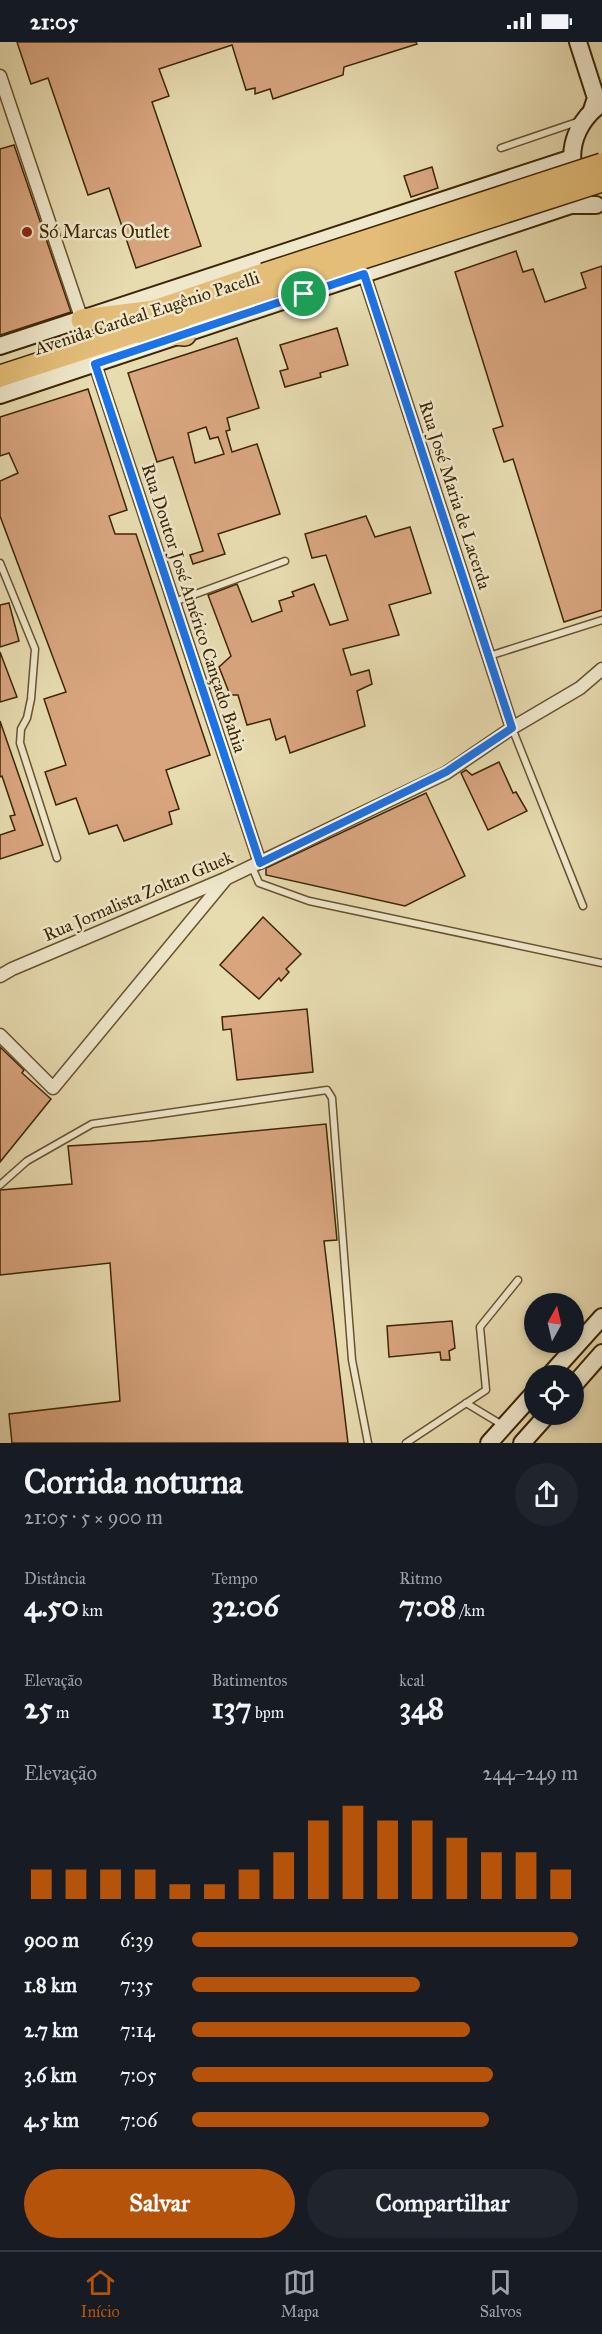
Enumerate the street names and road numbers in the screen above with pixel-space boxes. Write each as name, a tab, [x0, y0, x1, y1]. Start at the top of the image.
street label: Avenida Cardeal Eugênio Pacelli	[31, 266, 263, 361]
street label: Rua José Maria de Lacerda	[413, 398, 496, 593]
street label: Rua Doutor José Américo Cançado Bahia	[136, 461, 251, 756]
street label: Rua Jornalista Zoltan Gluek	[40, 846, 237, 947]

